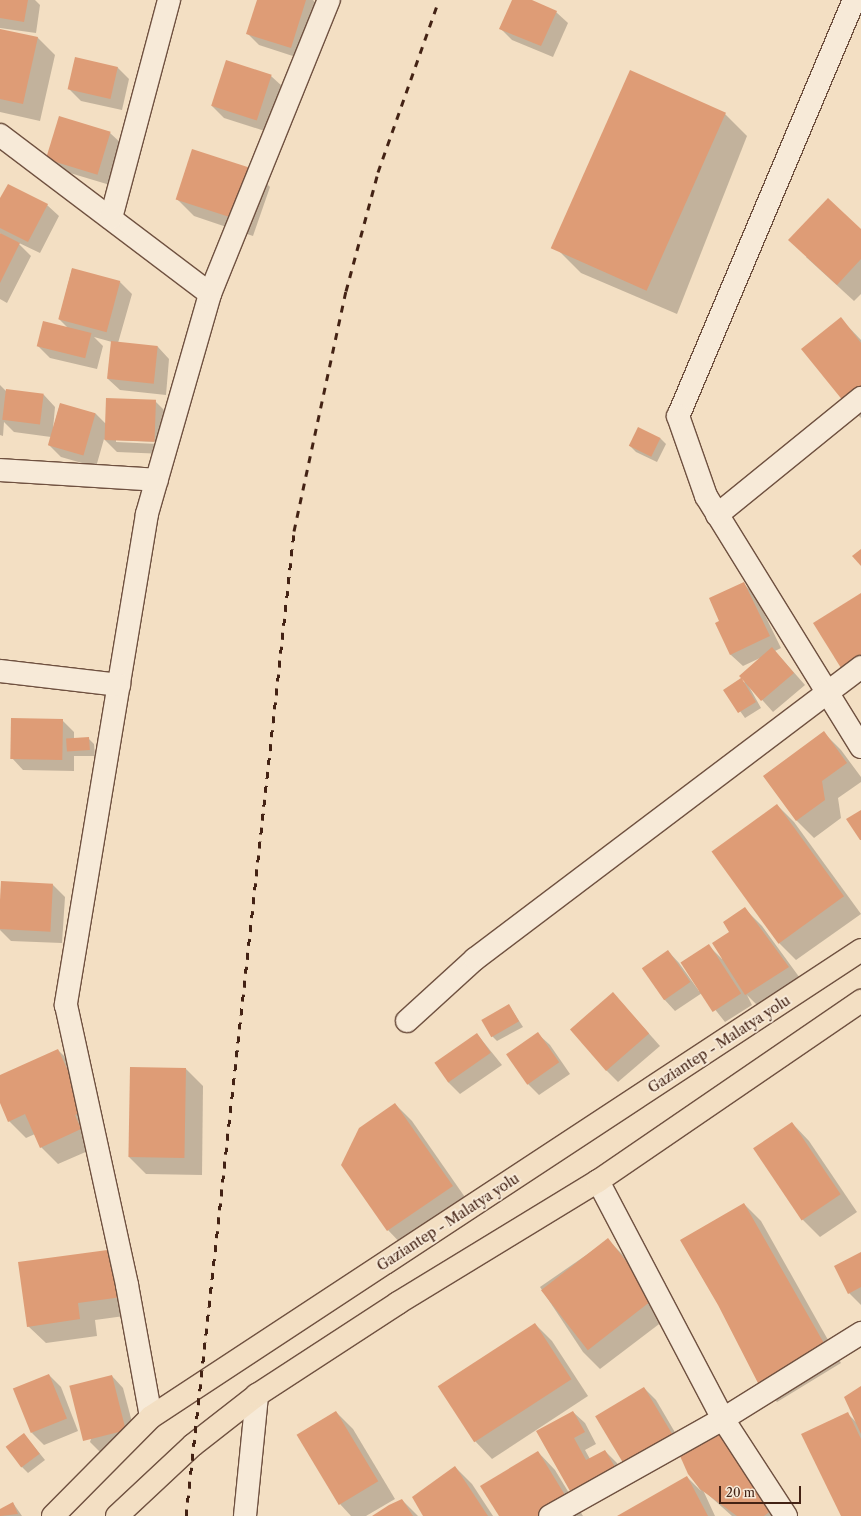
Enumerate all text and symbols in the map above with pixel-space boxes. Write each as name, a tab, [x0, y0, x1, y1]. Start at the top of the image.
street label: Gaziantep - Malatya yolu	[644, 992, 794, 1096]
street label: Gaziantep - Malatya yolu	[373, 1170, 523, 1274]
scale bar	[721, 1478, 803, 1504]
text: 20 m	[726, 1485, 755, 1500]

